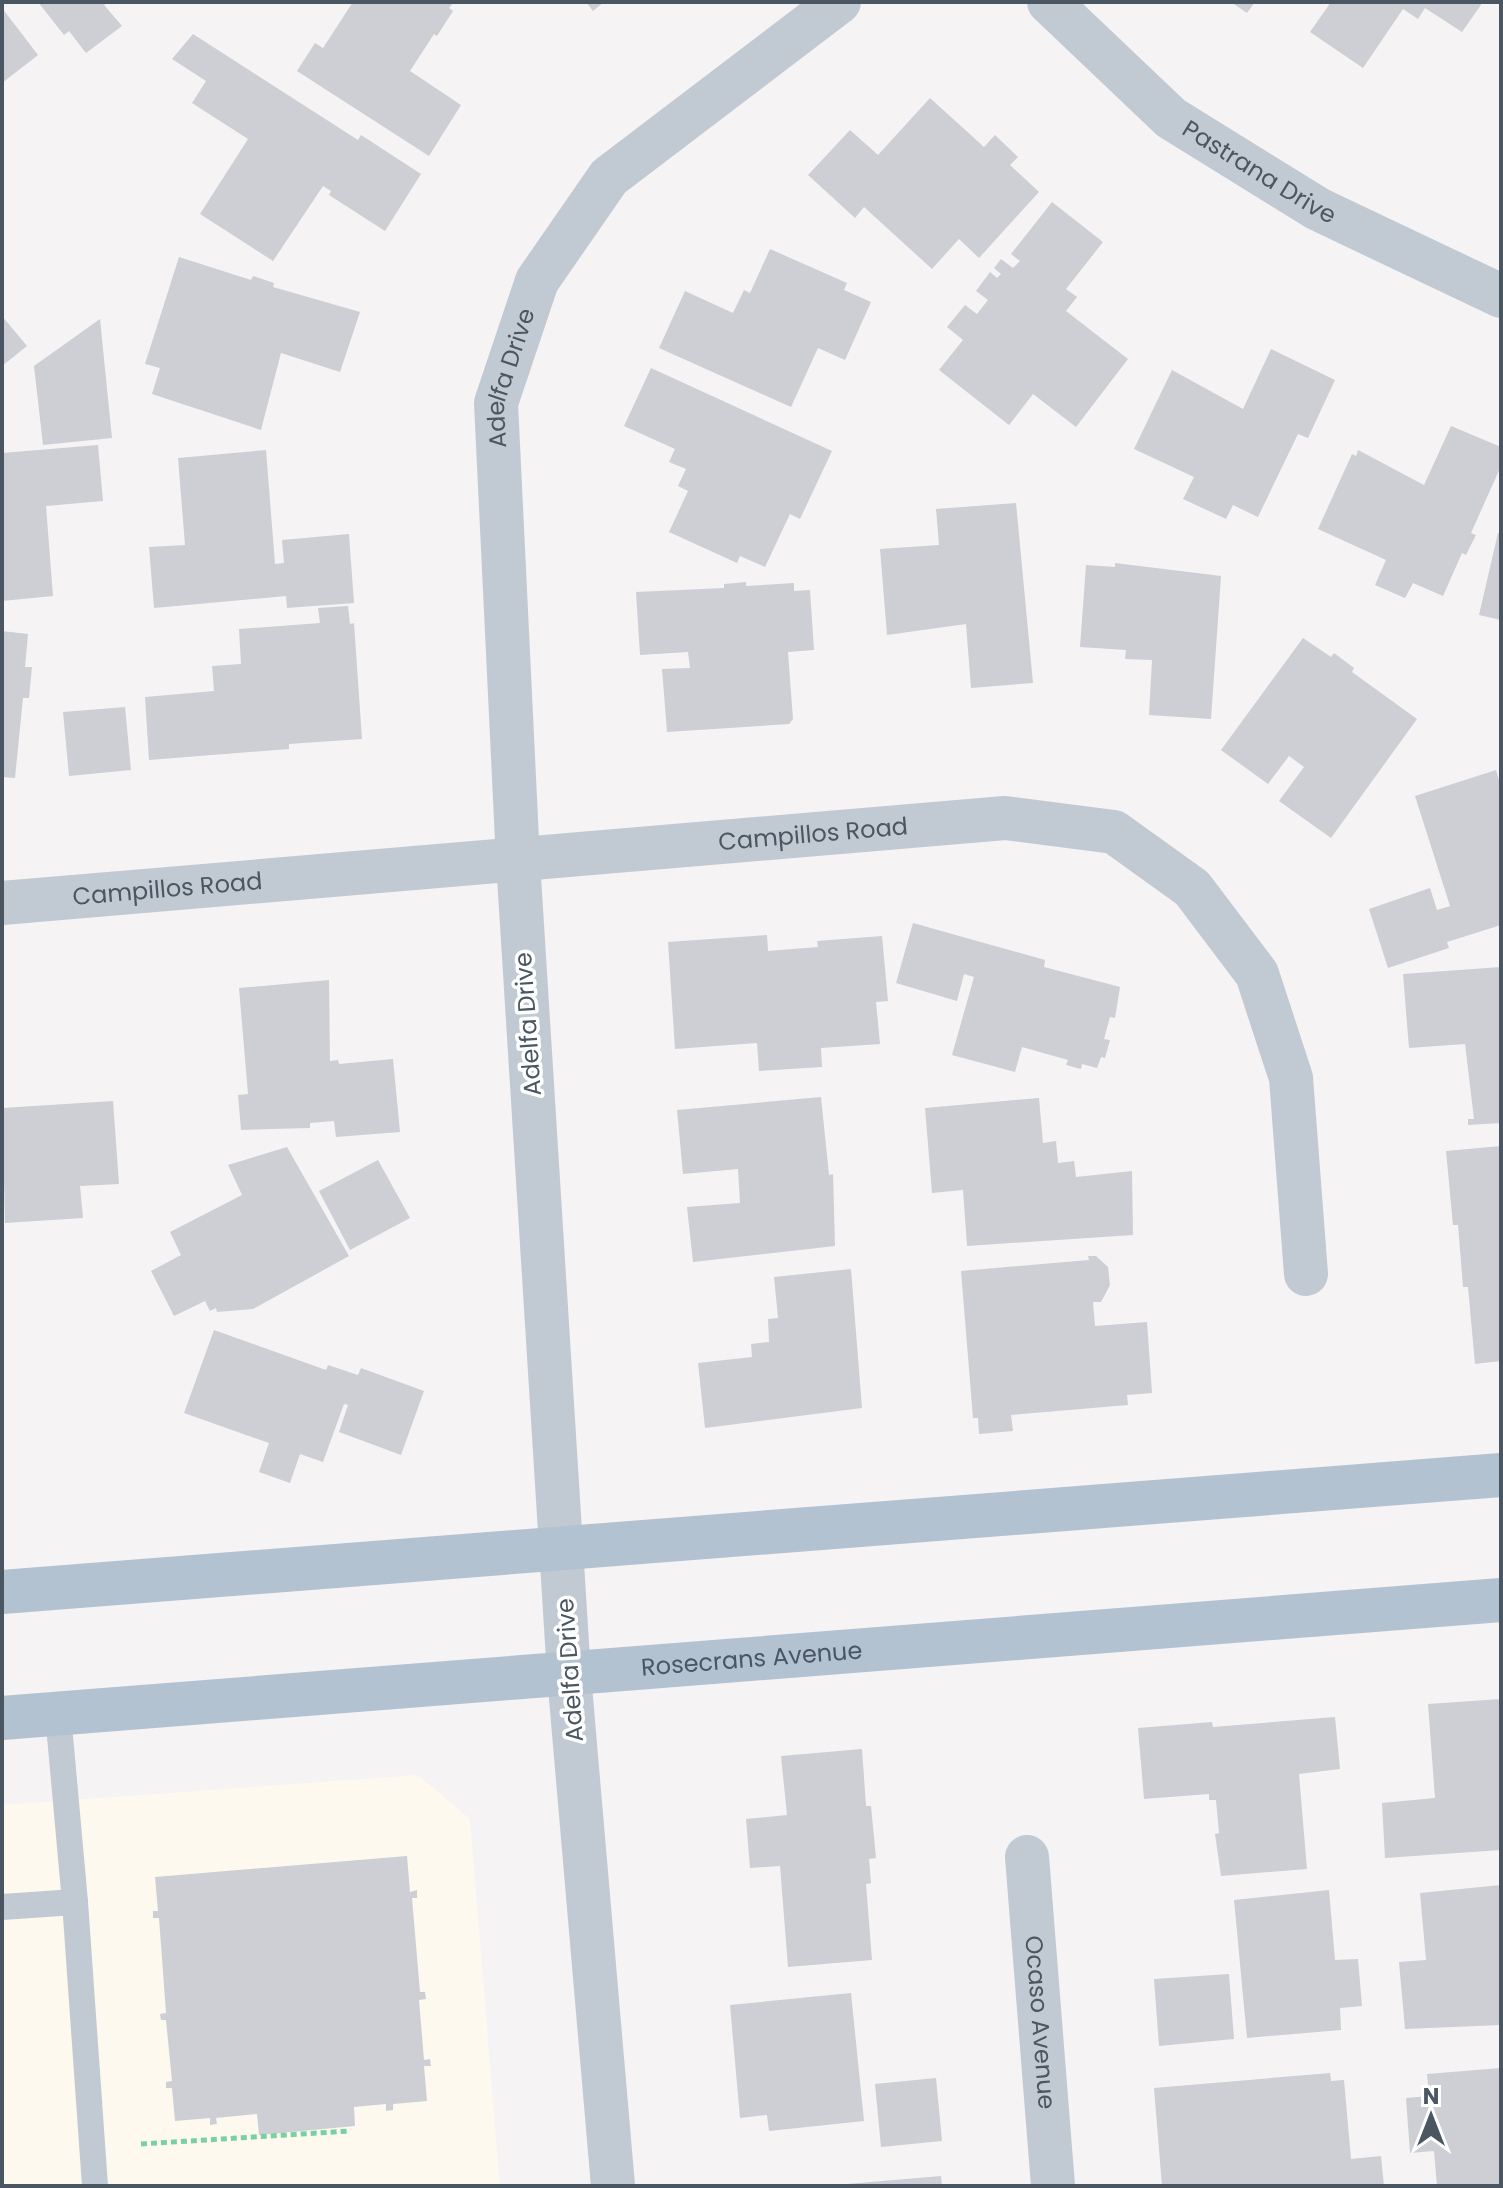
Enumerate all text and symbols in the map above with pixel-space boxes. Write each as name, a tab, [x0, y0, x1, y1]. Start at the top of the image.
street label: Pastrana Drive	[1176, 112, 1342, 231]
street label: Adelfa Drive	[479, 304, 543, 449]
street label: Campillos Road	[717, 809, 909, 858]
street label: Campillos Road	[71, 864, 264, 913]
street label: Adelfa Drive	[506, 951, 549, 1097]
street label: Adelfa Drive	[548, 1597, 591, 1743]
street label: Rosecrans Avenue	[640, 1633, 863, 1684]
street label: Ocaso Avenue	[1017, 1934, 1064, 2111]
north arrow	[1391, 2076, 1471, 2156]
text: N	[1423, 2081, 1439, 2112]

